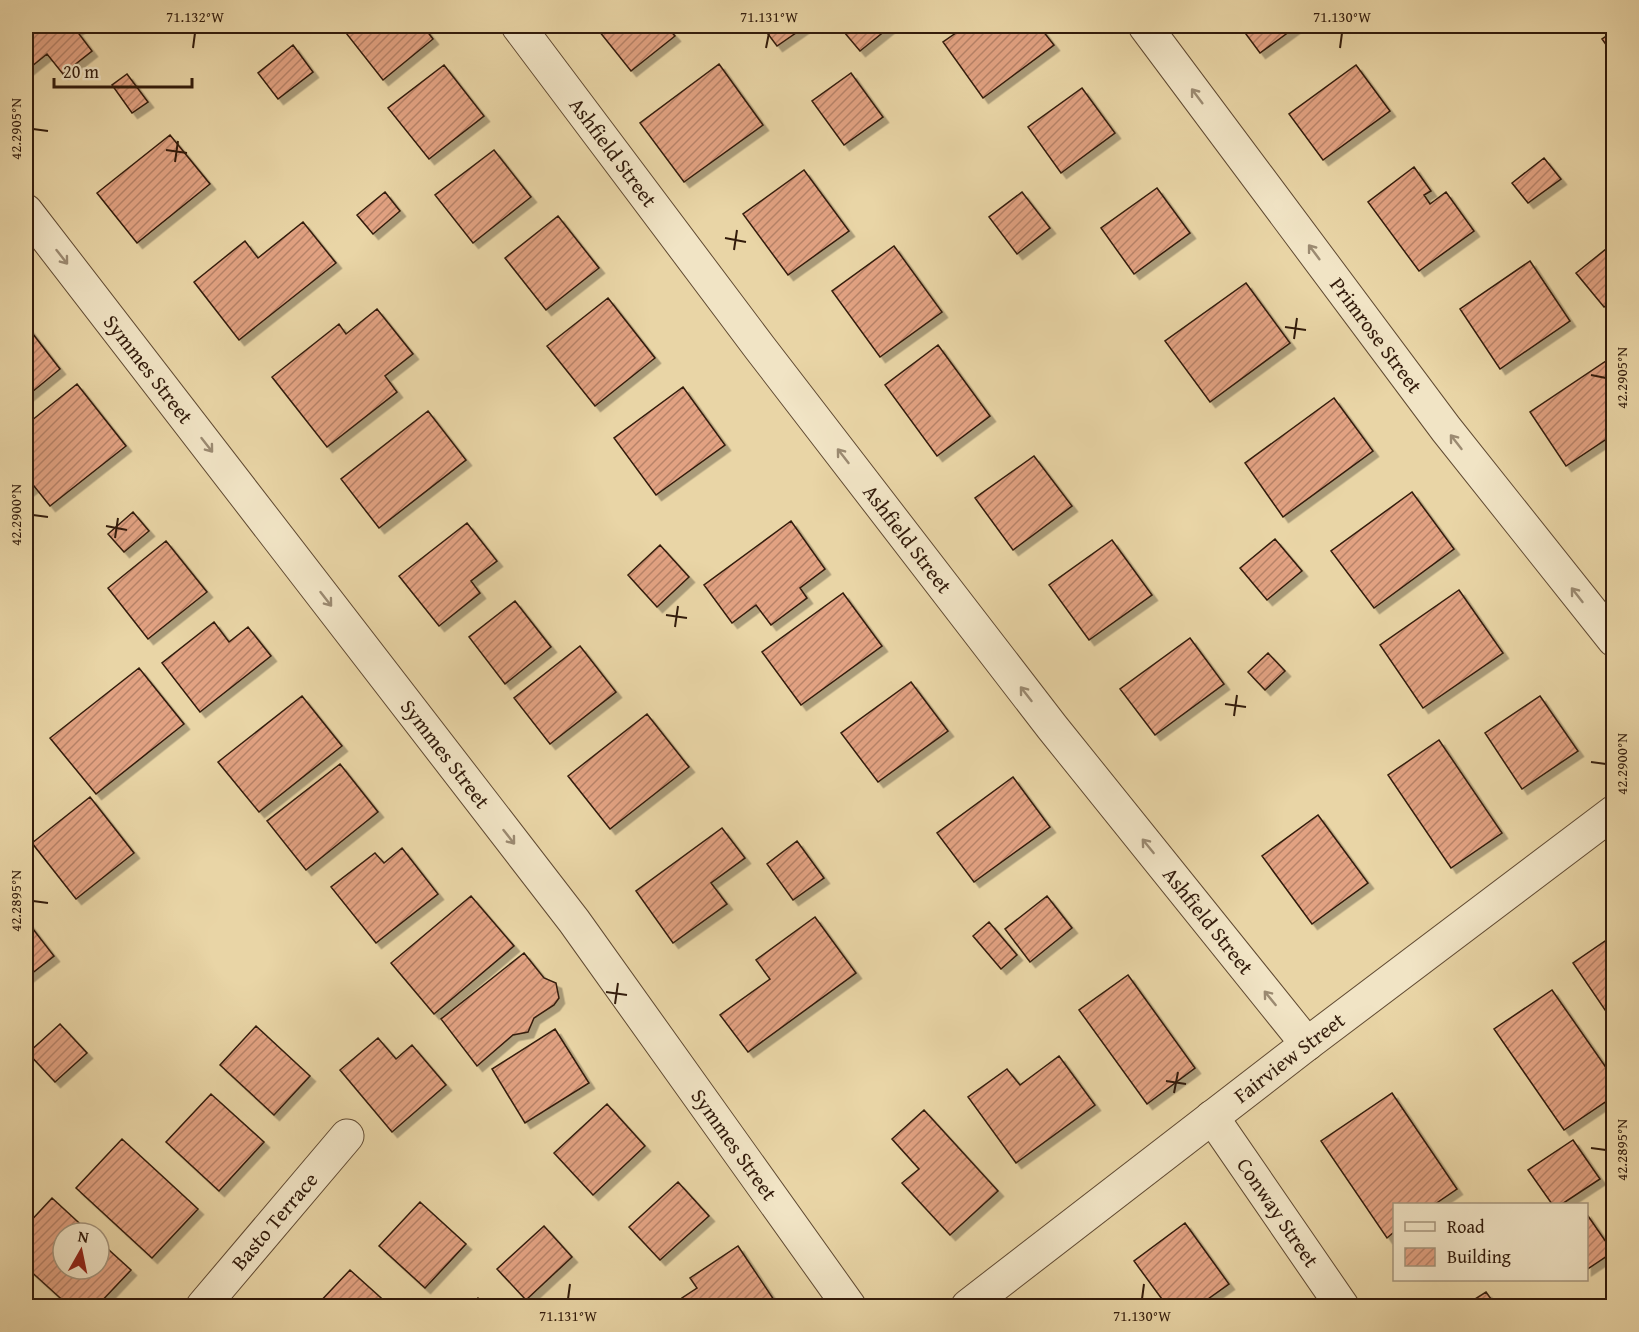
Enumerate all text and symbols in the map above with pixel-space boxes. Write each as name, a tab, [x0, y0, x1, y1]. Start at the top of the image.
text: 71.132°W	[166, 6, 224, 27]
text: 71.131°W	[740, 6, 798, 27]
text: 71.130°W	[1313, 6, 1371, 27]
scale bar	[54, 51, 192, 89]
text: 20 m	[63, 58, 99, 85]
one-way arrow	[1191, 88, 1204, 104]
street label: Ashfield Street	[562, 91, 665, 214]
text: 42.2905°N	[5, 98, 26, 160]
one-way arrow	[1308, 244, 1321, 260]
one-way arrow	[55, 249, 68, 265]
street label: Primrose Street	[1323, 270, 1430, 400]
street label: Symmes Street	[96, 308, 201, 431]
text: 42.2905°N	[1611, 347, 1632, 409]
one-way arrow	[1450, 434, 1463, 450]
one-way arrow	[201, 436, 213, 452]
one-way arrow	[837, 449, 850, 465]
street label: Ashfield Street	[856, 478, 960, 600]
text: 42.2900°N	[5, 484, 26, 546]
one-way arrow	[1571, 587, 1584, 603]
one-way arrow	[320, 591, 333, 607]
one-way arrow	[1020, 686, 1033, 702]
street label: Symmes Street	[393, 692, 498, 816]
text: 42.2900°N	[1611, 733, 1632, 795]
one-way arrow	[503, 828, 516, 844]
one-way arrow	[1141, 839, 1154, 855]
street label: Ashfield Street	[1155, 860, 1262, 981]
text: 42.2895°N	[5, 870, 26, 932]
one-way arrow	[1264, 990, 1277, 1006]
street label: Fairview Street	[1227, 1004, 1352, 1110]
street label: Symmes Street	[684, 1082, 785, 1207]
text: 42.2895°N	[1611, 1119, 1632, 1181]
street label: Conway Street	[1229, 1151, 1327, 1274]
street label: Basto Terrace	[224, 1165, 325, 1277]
legend	[1393, 1203, 1588, 1281]
text: Road	[1447, 1213, 1485, 1240]
north arrow	[51, 1221, 111, 1281]
text: N	[76, 1223, 91, 1249]
text: Building	[1447, 1243, 1511, 1270]
text: 71.131°W	[539, 1305, 597, 1326]
text: 71.130°W	[1113, 1305, 1171, 1326]

